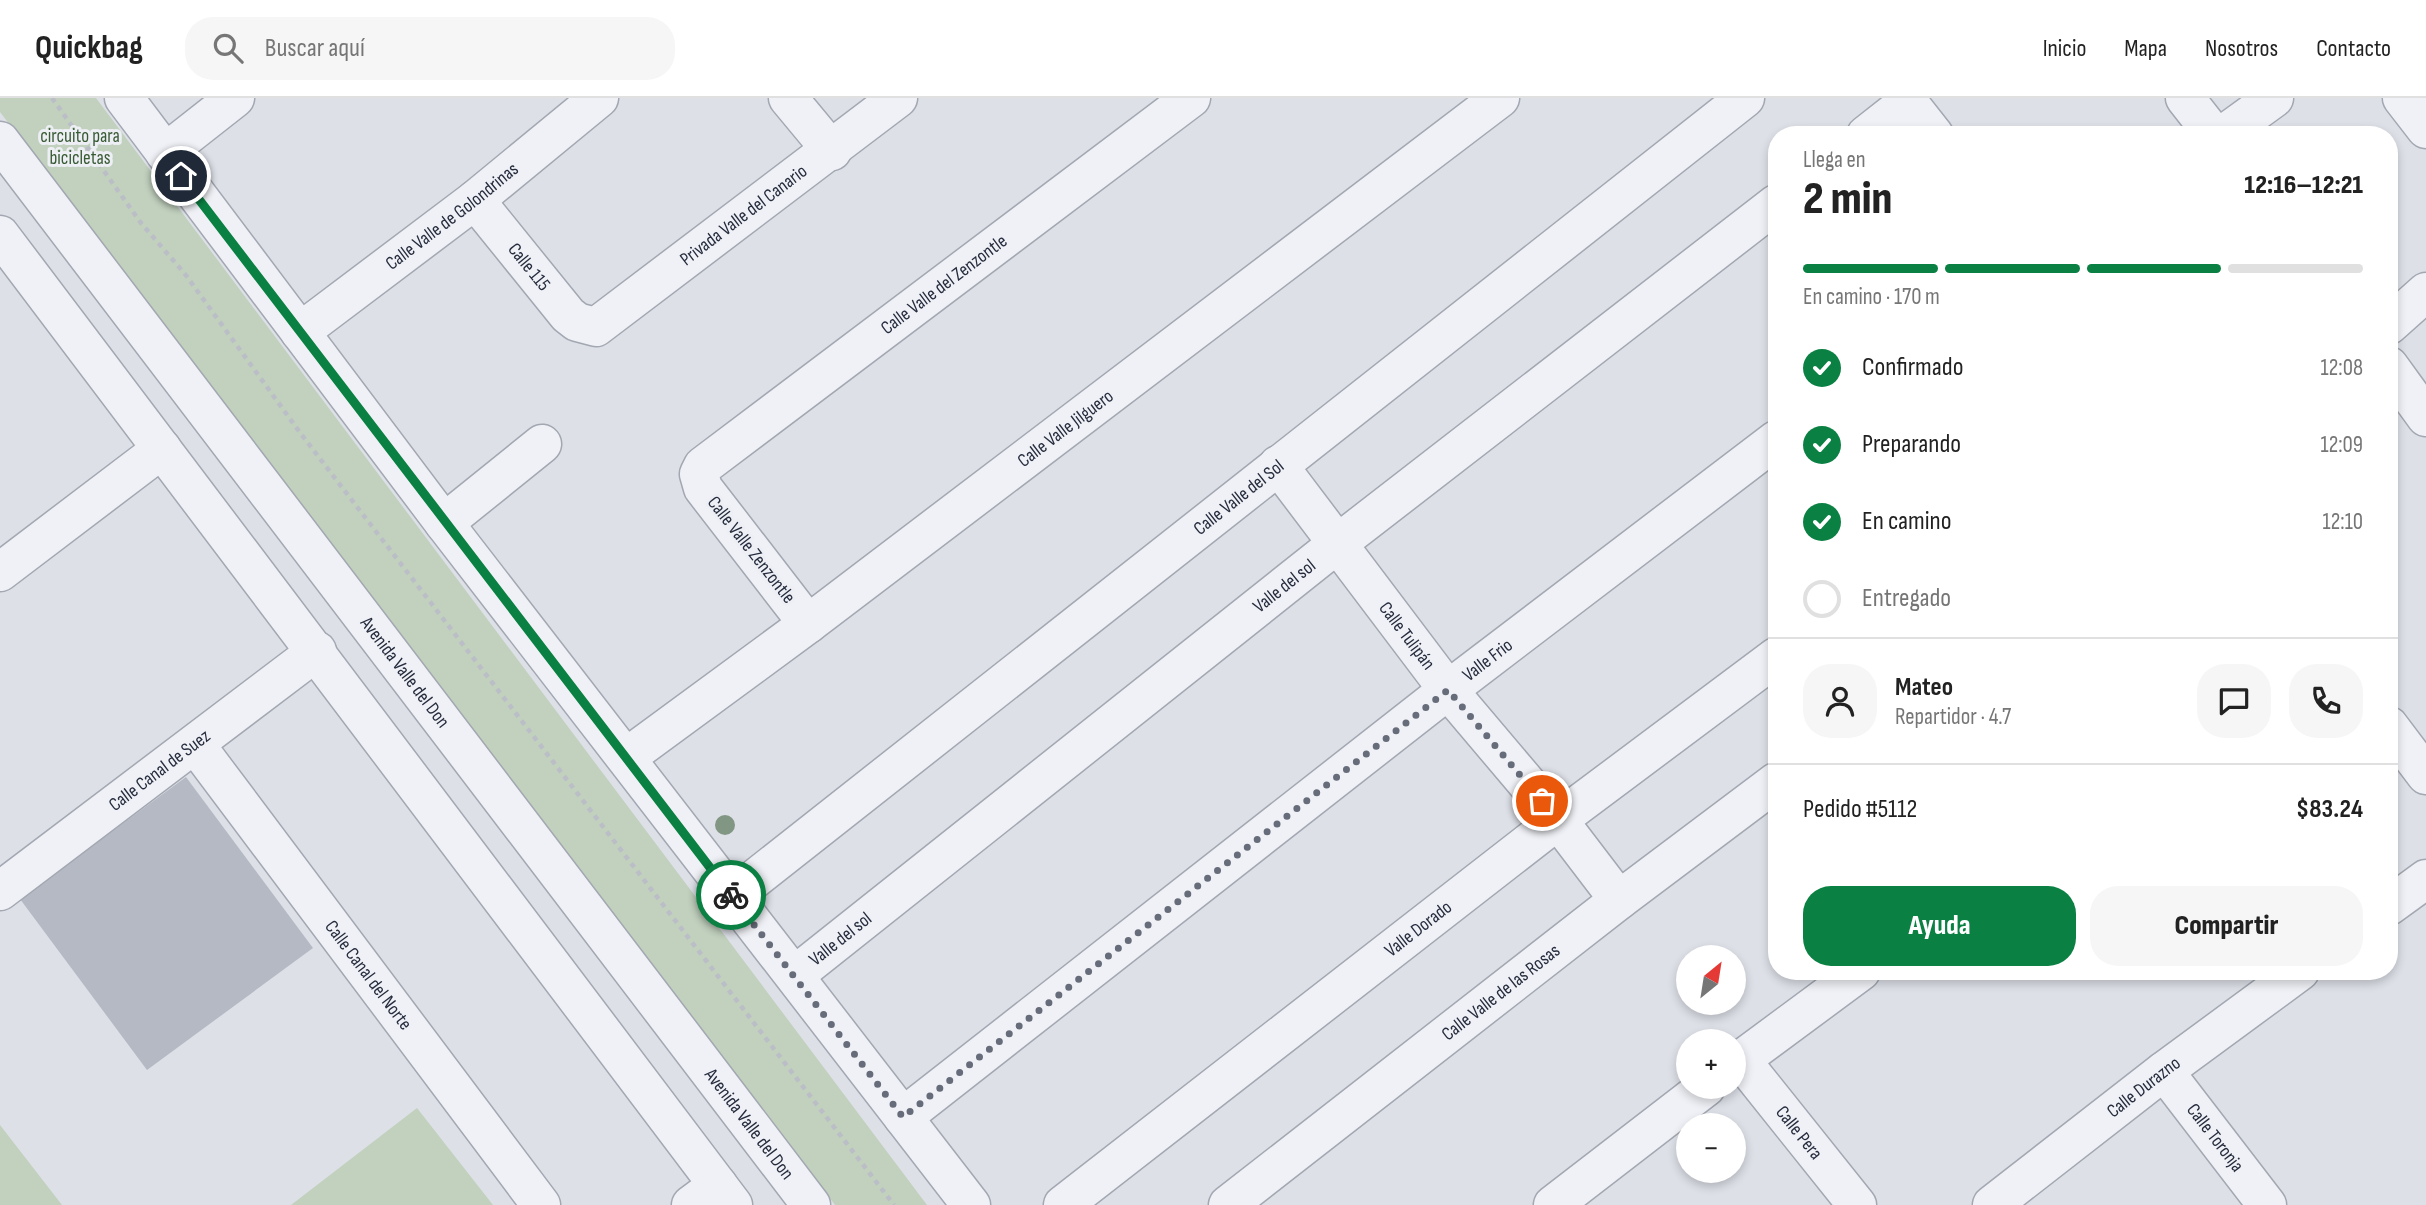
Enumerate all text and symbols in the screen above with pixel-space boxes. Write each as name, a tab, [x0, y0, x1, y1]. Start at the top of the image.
search box	[185, 17, 675, 80]
text: Quickbag	[35, 28, 143, 68]
icon: search	[209, 29, 247, 67]
text: Buscar aquí	[265, 33, 365, 64]
text: Inicio	[2043, 34, 2086, 63]
text: Mapa	[2124, 34, 2167, 63]
text: Nosotros	[2205, 34, 2278, 63]
text: Contacto	[2316, 34, 2391, 63]
park label: circuito para bicicletas	[40, 125, 120, 170]
pin	[151, 146, 211, 206]
text: Llega en	[1803, 146, 1866, 174]
icon: home	[162, 157, 200, 195]
street label: Calle Valle de Golondrinas	[381, 157, 523, 275]
street label: Privada Valle del Canario	[675, 160, 812, 271]
text: 12:16–12:21	[2244, 170, 2363, 201]
text: 2 min	[1803, 172, 1892, 227]
street label: Calle Valle del Zenzontle	[876, 229, 1012, 339]
street label: Calle 115	[503, 238, 555, 295]
text: En camino · 170 m	[1803, 283, 1940, 311]
icon: check	[1803, 349, 1841, 387]
text: Confirmado	[1862, 352, 1963, 383]
text: 12:08	[2321, 354, 2363, 382]
street label: Calle Valle Jilguero	[1013, 385, 1118, 472]
icon: check	[1803, 426, 1841, 464]
text: Preparando	[1862, 429, 1961, 460]
text: 12:09	[2320, 431, 2363, 459]
street label: Calle Valle del Sol	[1189, 455, 1289, 540]
street label: Calle Valle Zenzontle	[702, 492, 800, 608]
icon: check	[1803, 503, 1841, 541]
text: En camino	[1862, 506, 1952, 537]
text: 12:10	[2323, 508, 2363, 536]
street label: Valle del sol	[1248, 554, 1320, 618]
text: Entregado	[1862, 583, 1951, 614]
street label: Calle Tulipán	[1374, 597, 1440, 674]
street label: Avenida Valle del Don	[355, 611, 455, 732]
street label: Valle Frio	[1458, 633, 1517, 686]
button: person	[1803, 664, 1877, 738]
button: chat	[2197, 664, 2271, 738]
button: phone	[2289, 664, 2363, 738]
text: Mateo	[1895, 672, 1953, 703]
text: Repartidor · 4.7	[1895, 703, 2011, 731]
street label: Calle Canal de Suez	[104, 724, 215, 816]
pin	[1512, 771, 1572, 831]
icon: bag	[1523, 782, 1561, 820]
text: Pedido #5112	[1803, 794, 1917, 825]
text: $83.24	[2296, 794, 2363, 825]
courier	[696, 860, 766, 930]
icon: bike	[712, 876, 750, 914]
button: Ayuda	[1803, 886, 2076, 966]
button: Compartir	[2090, 886, 2363, 966]
street label: Valle Dorado	[1380, 896, 1456, 962]
street label: Valle del sol	[804, 907, 876, 971]
street label: Calle Canal del Norte	[320, 916, 417, 1034]
street label: Calle Valle de las Rosas	[1437, 939, 1565, 1045]
north arrow	[1676, 945, 1746, 1015]
map controls	[1676, 945, 1746, 1183]
button: +	[1676, 1029, 1746, 1099]
street label: Calle Durazno	[2102, 1051, 2185, 1123]
street label: Avenida Valle del Don	[699, 1063, 799, 1184]
street label: Calle Toronja	[2182, 1099, 2249, 1176]
street label: Calle Pera	[1771, 1101, 1827, 1164]
button: −	[1676, 1113, 1746, 1183]

